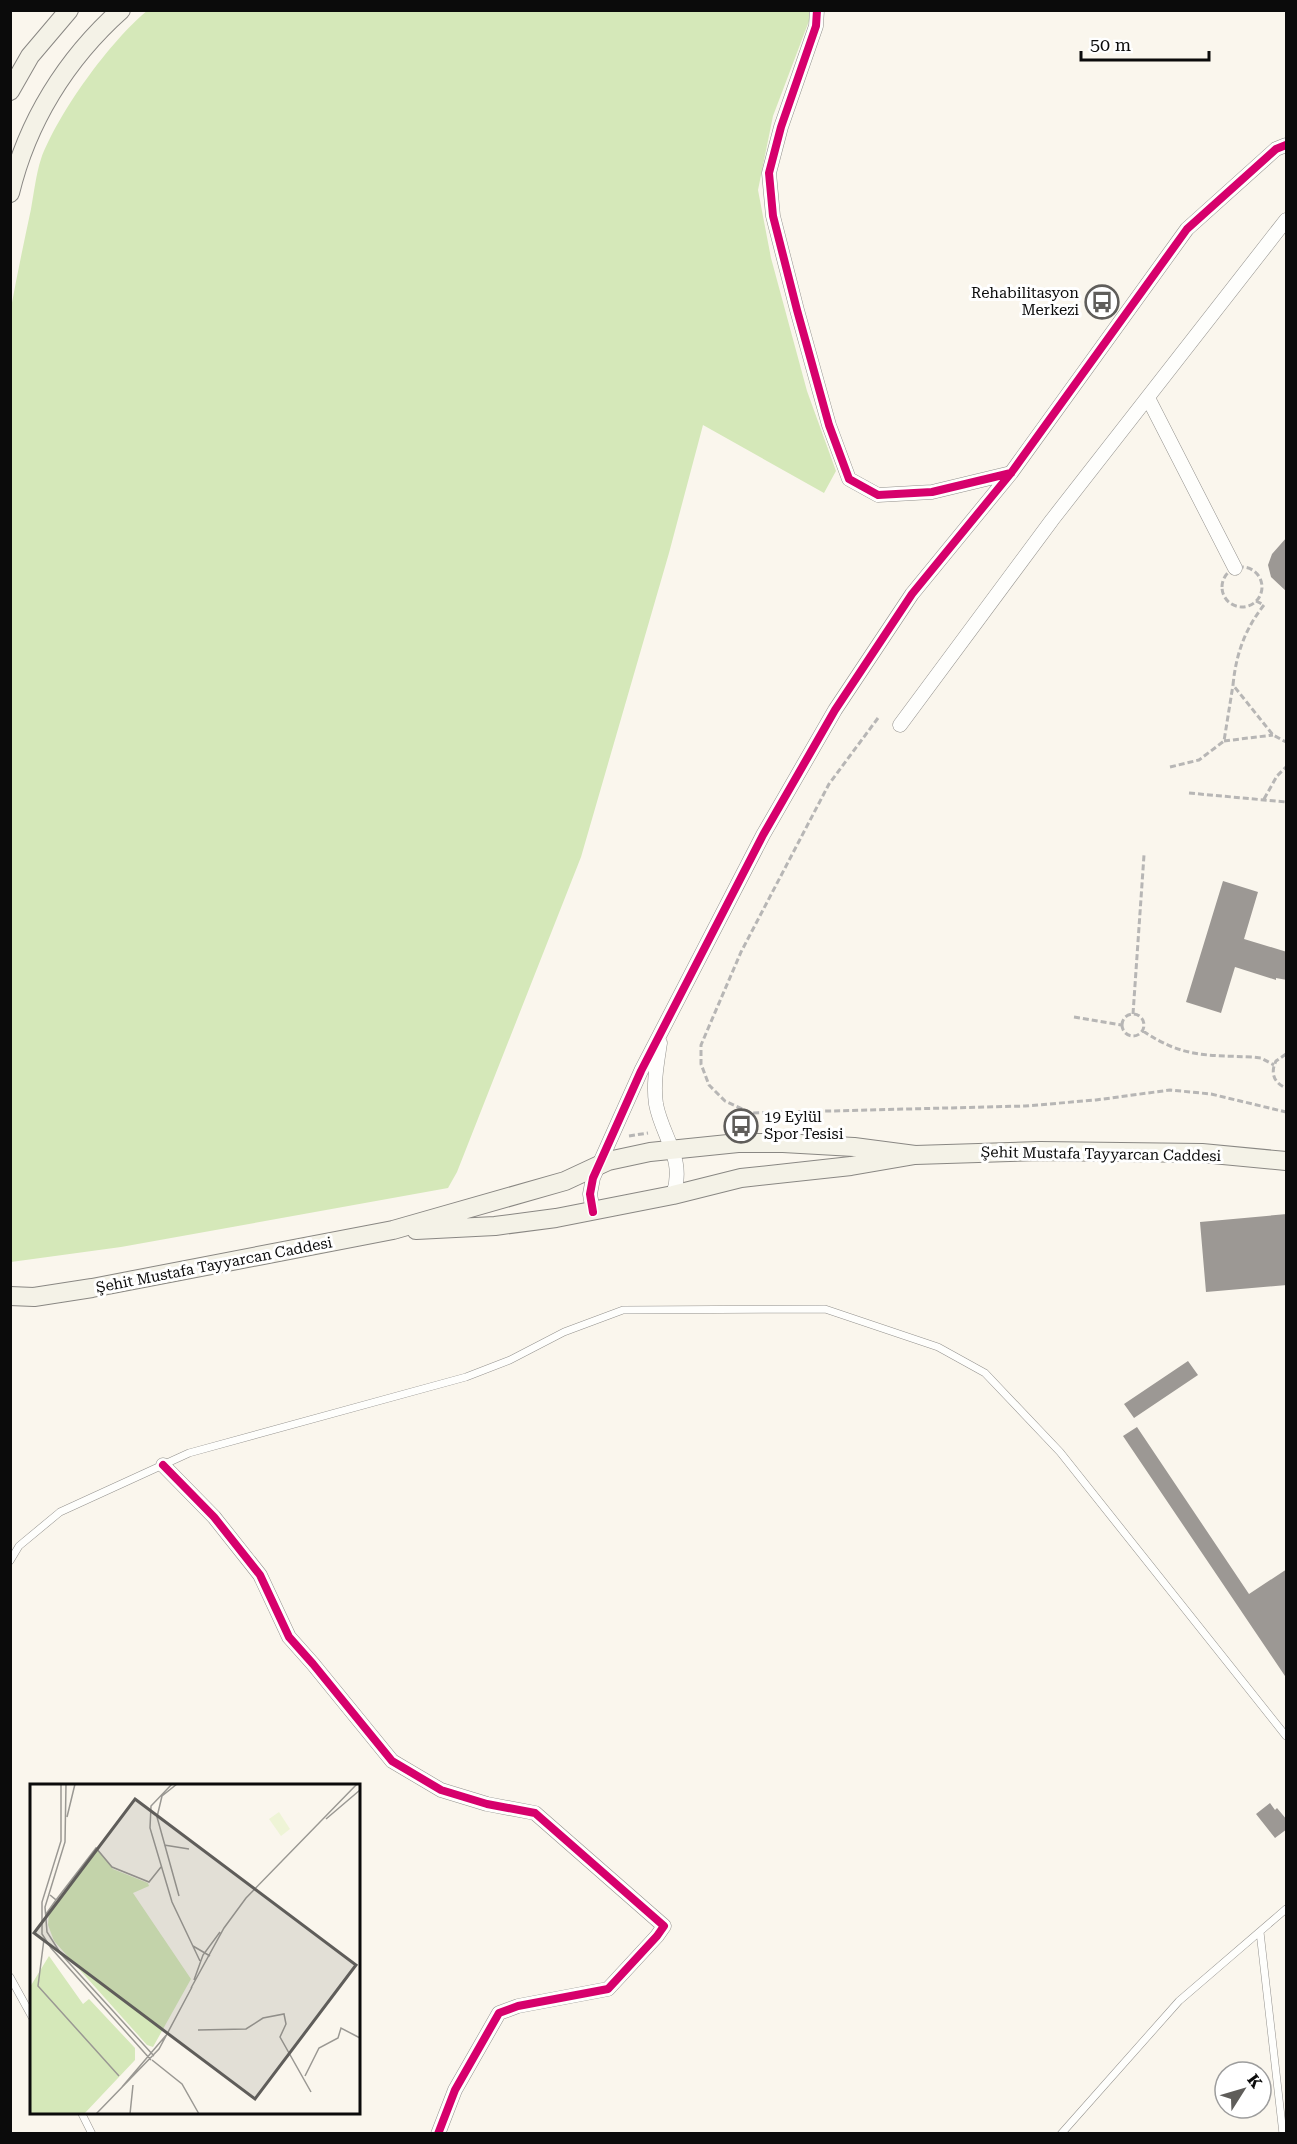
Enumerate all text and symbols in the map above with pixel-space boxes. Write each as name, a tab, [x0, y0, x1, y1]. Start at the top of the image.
scale bar	[1081, 24, 1208, 62]
text: 50 m	[1090, 34, 1131, 55]
place label: Rehabilitasyon Merkezi	[971, 284, 1079, 319]
bus stop icon: Rehabilitasyon Merkezi	[1084, 284, 1120, 320]
bus stop icon: 19 Eylül Spor Tesisi	[723, 1108, 759, 1144]
place label: 19 Eylül Spor Tesisi	[764, 1108, 844, 1143]
street label: Şehit Mustafa Tayyarcan Caddesi	[981, 1143, 1221, 1165]
street label: Şehit Mustafa Tayyarcan Caddesi	[94, 1233, 334, 1297]
inset map	[30, 1784, 360, 2114]
north arrow	[1213, 2060, 1273, 2120]
text: K	[1243, 2071, 1266, 2092]

